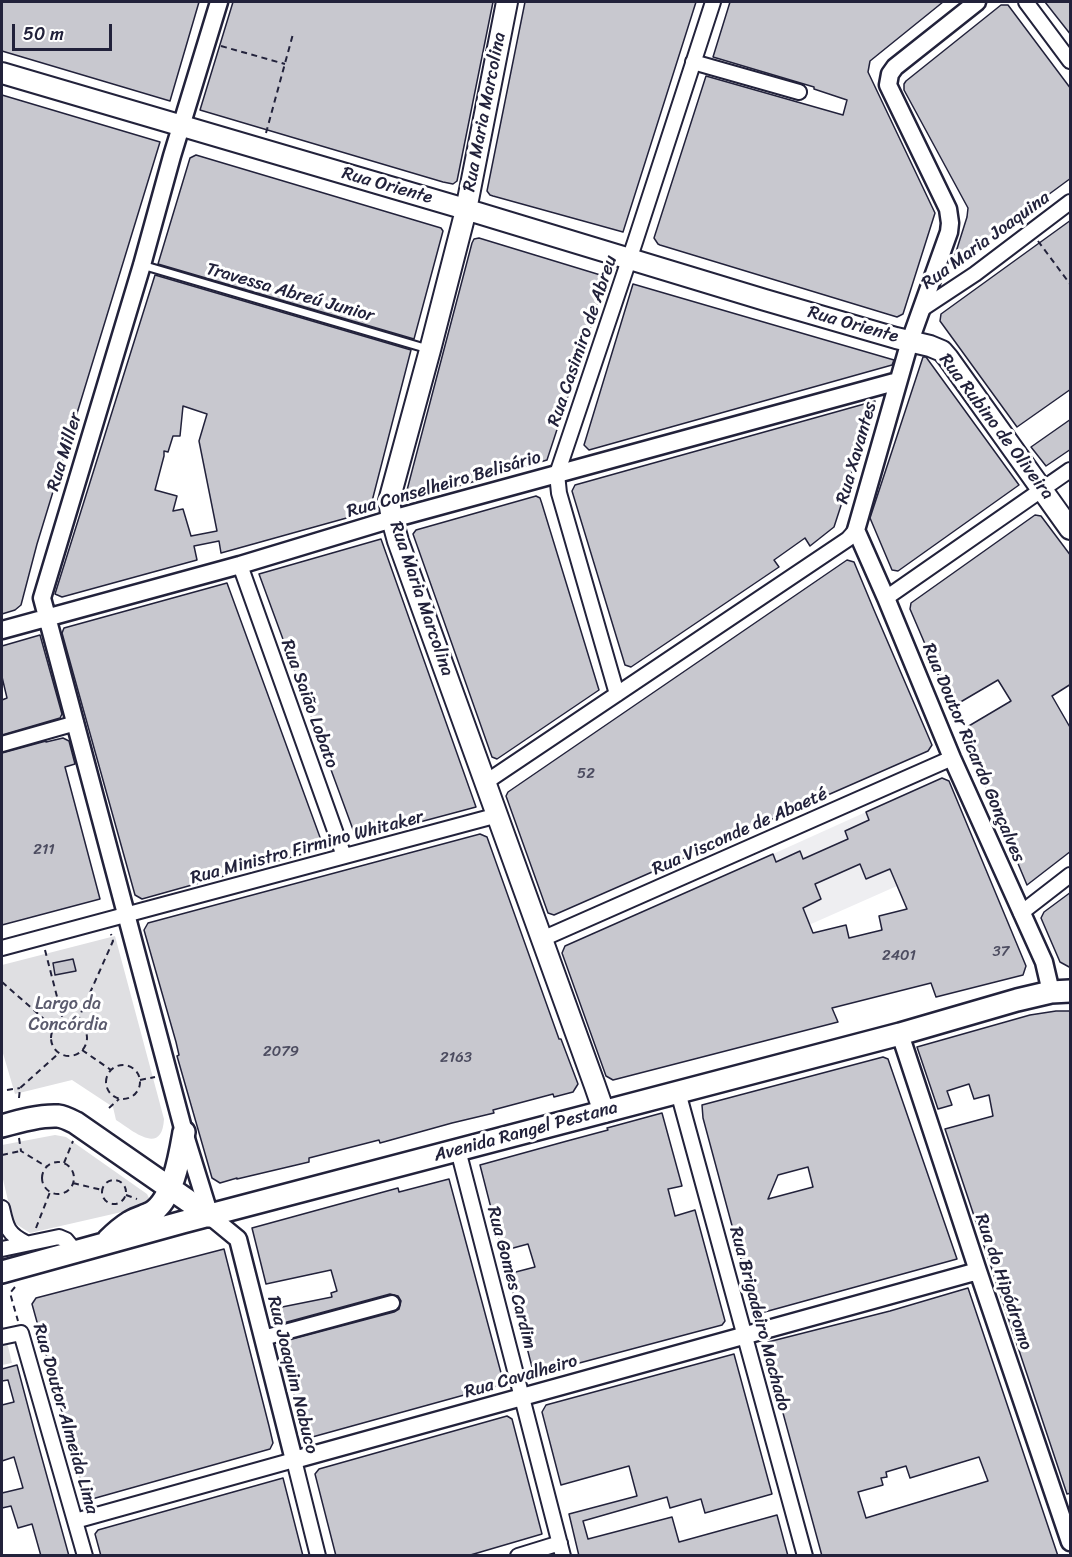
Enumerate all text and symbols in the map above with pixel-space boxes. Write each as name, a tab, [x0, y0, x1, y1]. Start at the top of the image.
scale bar	[15, 12, 116, 50]
text: 50 m	[23, 18, 64, 50]
street label: Rua Maria Marcolina	[459, 30, 511, 194]
street label: Rua Oriente	[339, 163, 435, 209]
street label: Rua Maria Joaquina	[918, 187, 1054, 295]
street label: Rua Casimiro de Abreu	[544, 253, 622, 429]
street label: Travessa Abreú Junior	[204, 259, 376, 327]
street label: Rua Oriente	[805, 302, 901, 348]
street label: Rua Rubino de Oliveira	[934, 350, 1058, 504]
street label: Rua Xavantes	[832, 400, 882, 506]
street label: Rua Miller	[43, 410, 87, 494]
street label: Rua Conselheiro Belisário	[345, 447, 543, 523]
street label: Rua Maria Marcolina	[384, 519, 458, 679]
street label: Rua Saião Lobato	[276, 637, 342, 771]
street label: Rua Doutor Ricardo Gonçalves	[917, 640, 1029, 866]
house number: 52	[577, 765, 595, 783]
street label: Rua Visconde de Abaeté	[649, 784, 831, 880]
street label: Rua Ministro Firmino Whitaker	[188, 806, 426, 890]
house number: 211	[33, 841, 55, 859]
house number: 37	[993, 943, 1009, 961]
house number: 2401	[882, 947, 916, 965]
park label: Largo da Concórdia	[28, 993, 108, 1036]
house number: 2079	[263, 1043, 299, 1061]
house number: 2163	[440, 1049, 472, 1067]
street label: Avenida Rangel Pestana	[432, 1097, 620, 1167]
street label: Rua Gomes Cardim	[482, 1204, 540, 1352]
street label: Rua do Hipódromo	[970, 1211, 1036, 1353]
street label: Rua Brigadeiro Machado	[724, 1224, 794, 1414]
street label: Rua Joaquim Nabuco	[262, 1294, 322, 1456]
street label: Rua Doutor Almeida Lima	[27, 1321, 103, 1517]
street label: Rua Cavalheiro	[462, 1351, 580, 1403]

